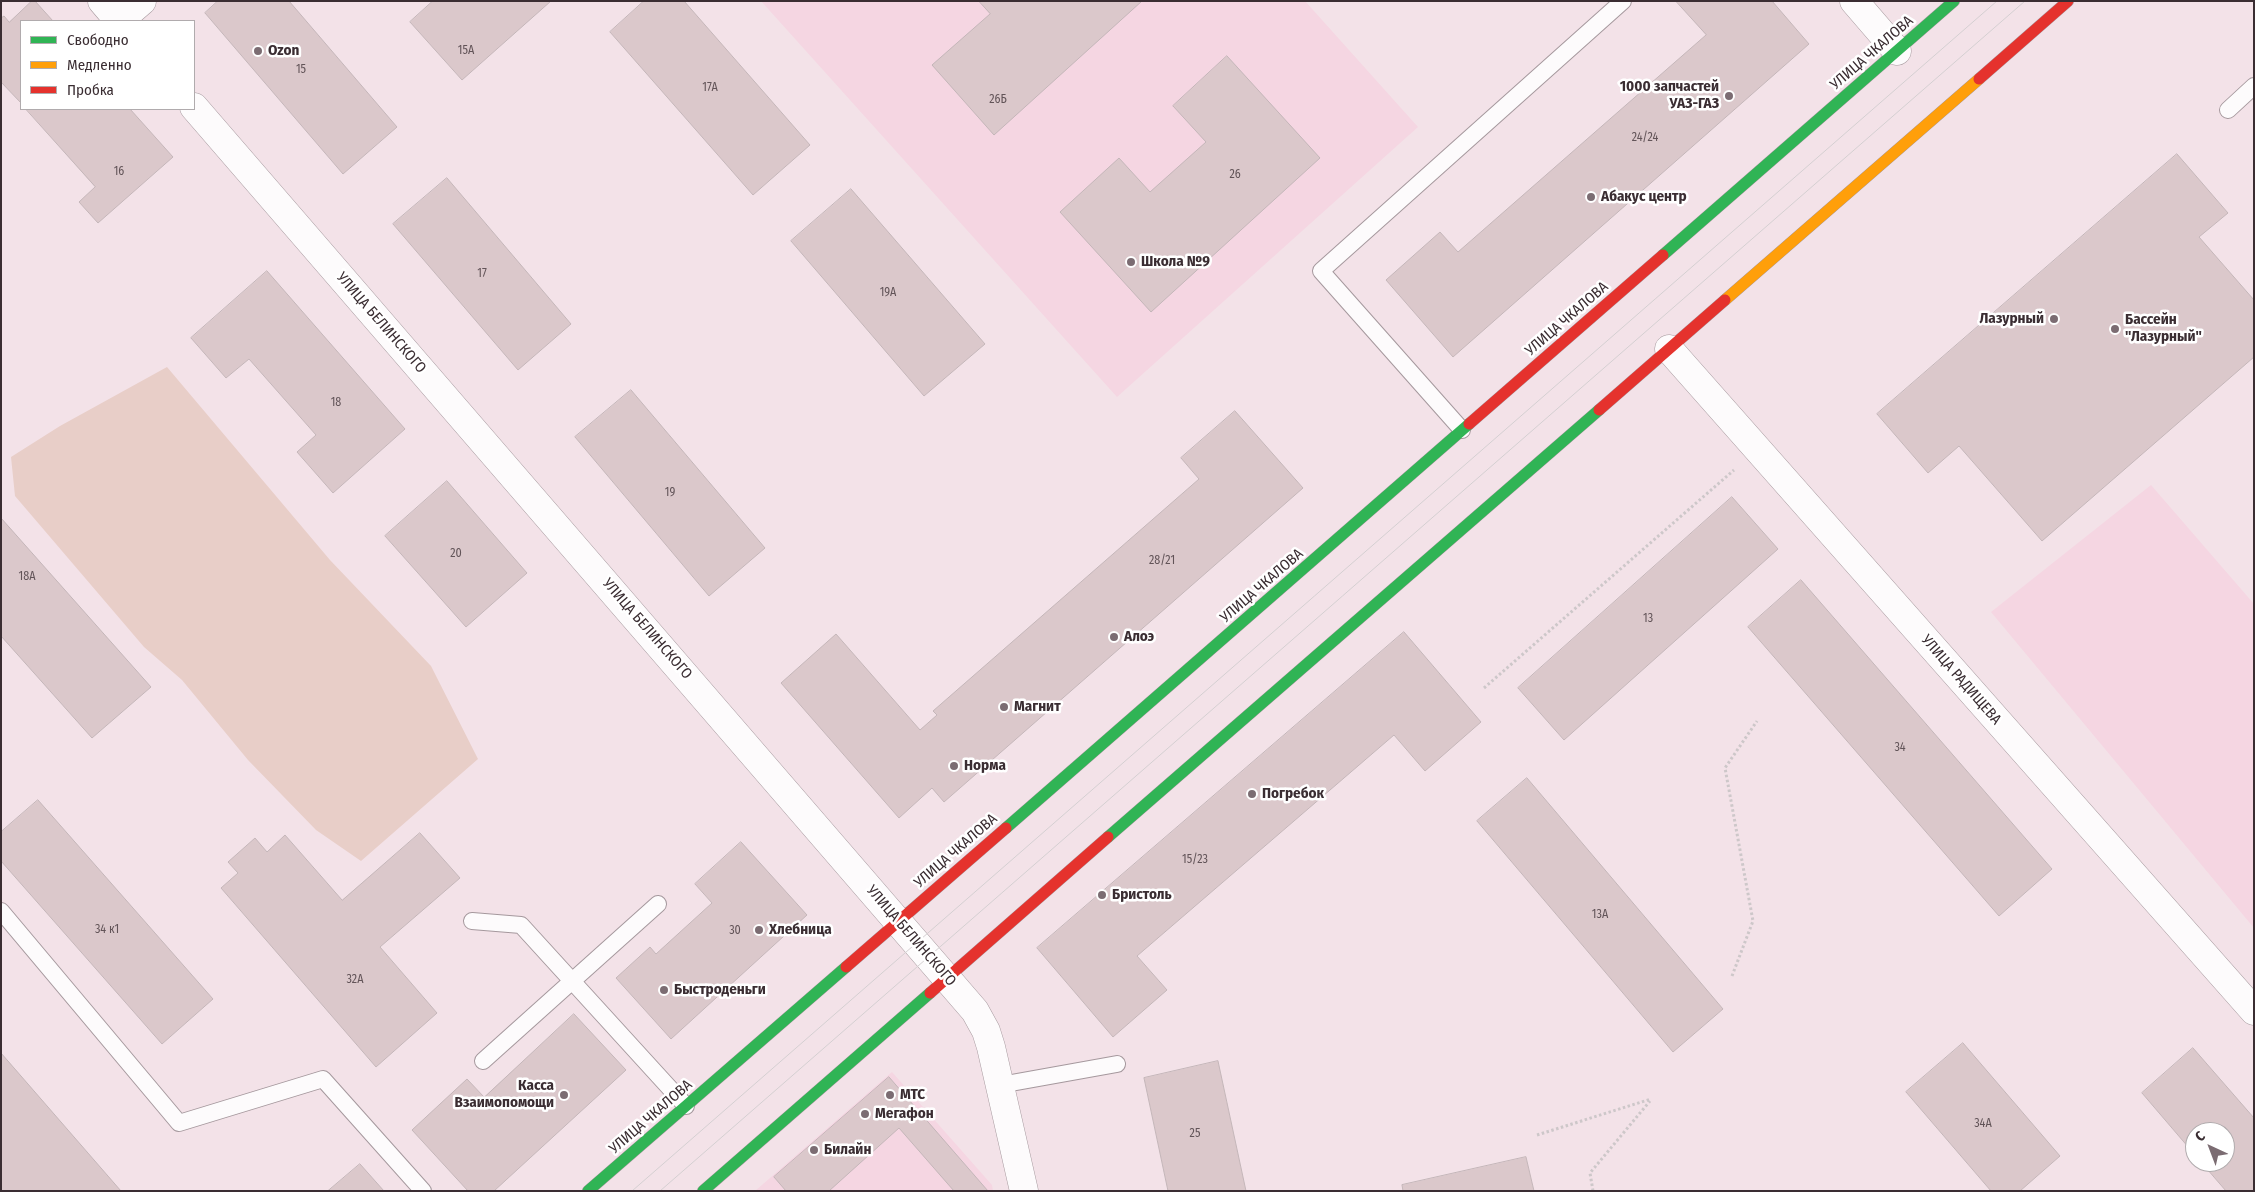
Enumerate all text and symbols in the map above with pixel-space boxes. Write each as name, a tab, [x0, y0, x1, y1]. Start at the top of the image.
street label: УЛИЦА ЧКАЛОВА	[1827, 12, 1917, 94]
legend	[20, 20, 195, 110]
text: Свободно	[67, 31, 129, 49]
place label: Ozon	[268, 42, 299, 60]
house number: 15А	[458, 44, 474, 58]
marker: Ozon	[252, 45, 264, 57]
text: Медленно	[67, 56, 132, 74]
house number: 15	[296, 63, 306, 77]
place label: 1000 запчастей УАЗ-ГАЗ	[1620, 78, 1719, 113]
text: Пробка	[67, 81, 114, 99]
house number: 17А	[702, 81, 718, 95]
marker: 1000 запчастей УАЗ-ГАЗ	[1723, 90, 1735, 102]
house number: 26Б	[989, 93, 1007, 107]
house number: 24/24	[1632, 131, 1658, 145]
house number: 16	[114, 165, 124, 179]
house number: 26	[1229, 168, 1241, 182]
place label: Абакус центр	[1601, 188, 1687, 206]
marker: Абакус центр	[1585, 191, 1597, 203]
place label: Школа №9	[1141, 253, 1210, 271]
marker: Школа №9	[1125, 256, 1137, 268]
house number: 17	[477, 267, 487, 281]
street label: УЛИЦА БЕЛИНСКОГО	[332, 269, 430, 377]
street label: УЛИЦА ЧКАЛОВА	[1522, 278, 1612, 360]
house number: 19А	[880, 286, 896, 300]
place label: Лазурный	[1979, 310, 2044, 328]
place label: Бассейн "Лазурный"	[2125, 311, 2202, 346]
marker: Лазурный	[2048, 313, 2060, 325]
marker: Бассейн "Лазурный"	[2109, 323, 2121, 335]
house number: 18	[331, 396, 341, 410]
house number: 19	[665, 486, 675, 500]
street label: УЛИЦА ЧКАЛОВА	[1217, 545, 1307, 627]
house number: 20	[450, 547, 462, 561]
house number: 28/21	[1149, 554, 1175, 568]
house number: 18А	[19, 570, 35, 584]
street label: УЛИЦА БЕЛИНСКОГО	[598, 575, 696, 683]
house number: 13	[1643, 612, 1653, 626]
place label: Алоэ	[1124, 628, 1154, 646]
marker: Алоэ	[1108, 631, 1120, 643]
street label: УЛИЦА РАДИЩЕВА	[1917, 631, 2005, 729]
place label: Магнит	[1014, 698, 1061, 716]
marker: Магнит	[998, 701, 1010, 713]
house number: 34	[1894, 741, 1906, 755]
place label: Норма	[964, 757, 1006, 775]
marker: Норма	[948, 760, 960, 772]
place label: Погребок	[1262, 785, 1324, 803]
marker: Погребок	[1246, 788, 1258, 800]
street label: УЛИЦА ЧКАЛОВА	[911, 810, 1001, 892]
house number: 15/23	[1182, 853, 1208, 867]
street label: УЛИЦА БЕЛИНСКОГО	[862, 882, 960, 990]
place label: Бристоль	[1112, 886, 1172, 904]
marker: Бристоль	[1096, 889, 1108, 901]
house number: 13А	[1592, 908, 1608, 922]
place label: Хлебница	[769, 921, 832, 939]
house number: 34 к1	[95, 923, 119, 937]
house number: 30	[729, 924, 741, 938]
marker: Хлебница	[753, 924, 765, 936]
house number: 32А	[347, 973, 363, 987]
place label: Быстроденьги	[674, 981, 766, 999]
marker: Быстроденьги	[658, 984, 670, 996]
street label: УЛИЦА ЧКАЛОВА	[606, 1076, 696, 1158]
place label: Касса Взаимопомощи	[455, 1077, 554, 1112]
place label: МТС	[900, 1086, 925, 1104]
marker: Касса Взаимопомощи	[558, 1089, 570, 1101]
marker: МТС	[884, 1089, 896, 1101]
place label: Мегафон	[875, 1105, 934, 1123]
marker: Мегафон	[859, 1108, 871, 1120]
house number: 34А	[1974, 1117, 1992, 1131]
north arrow	[2185, 1122, 2235, 1172]
house number: 25	[1190, 1127, 1200, 1141]
text: С	[2192, 1128, 2209, 1145]
place label: Билайн	[824, 1141, 871, 1159]
marker: Билайн	[808, 1144, 820, 1156]

